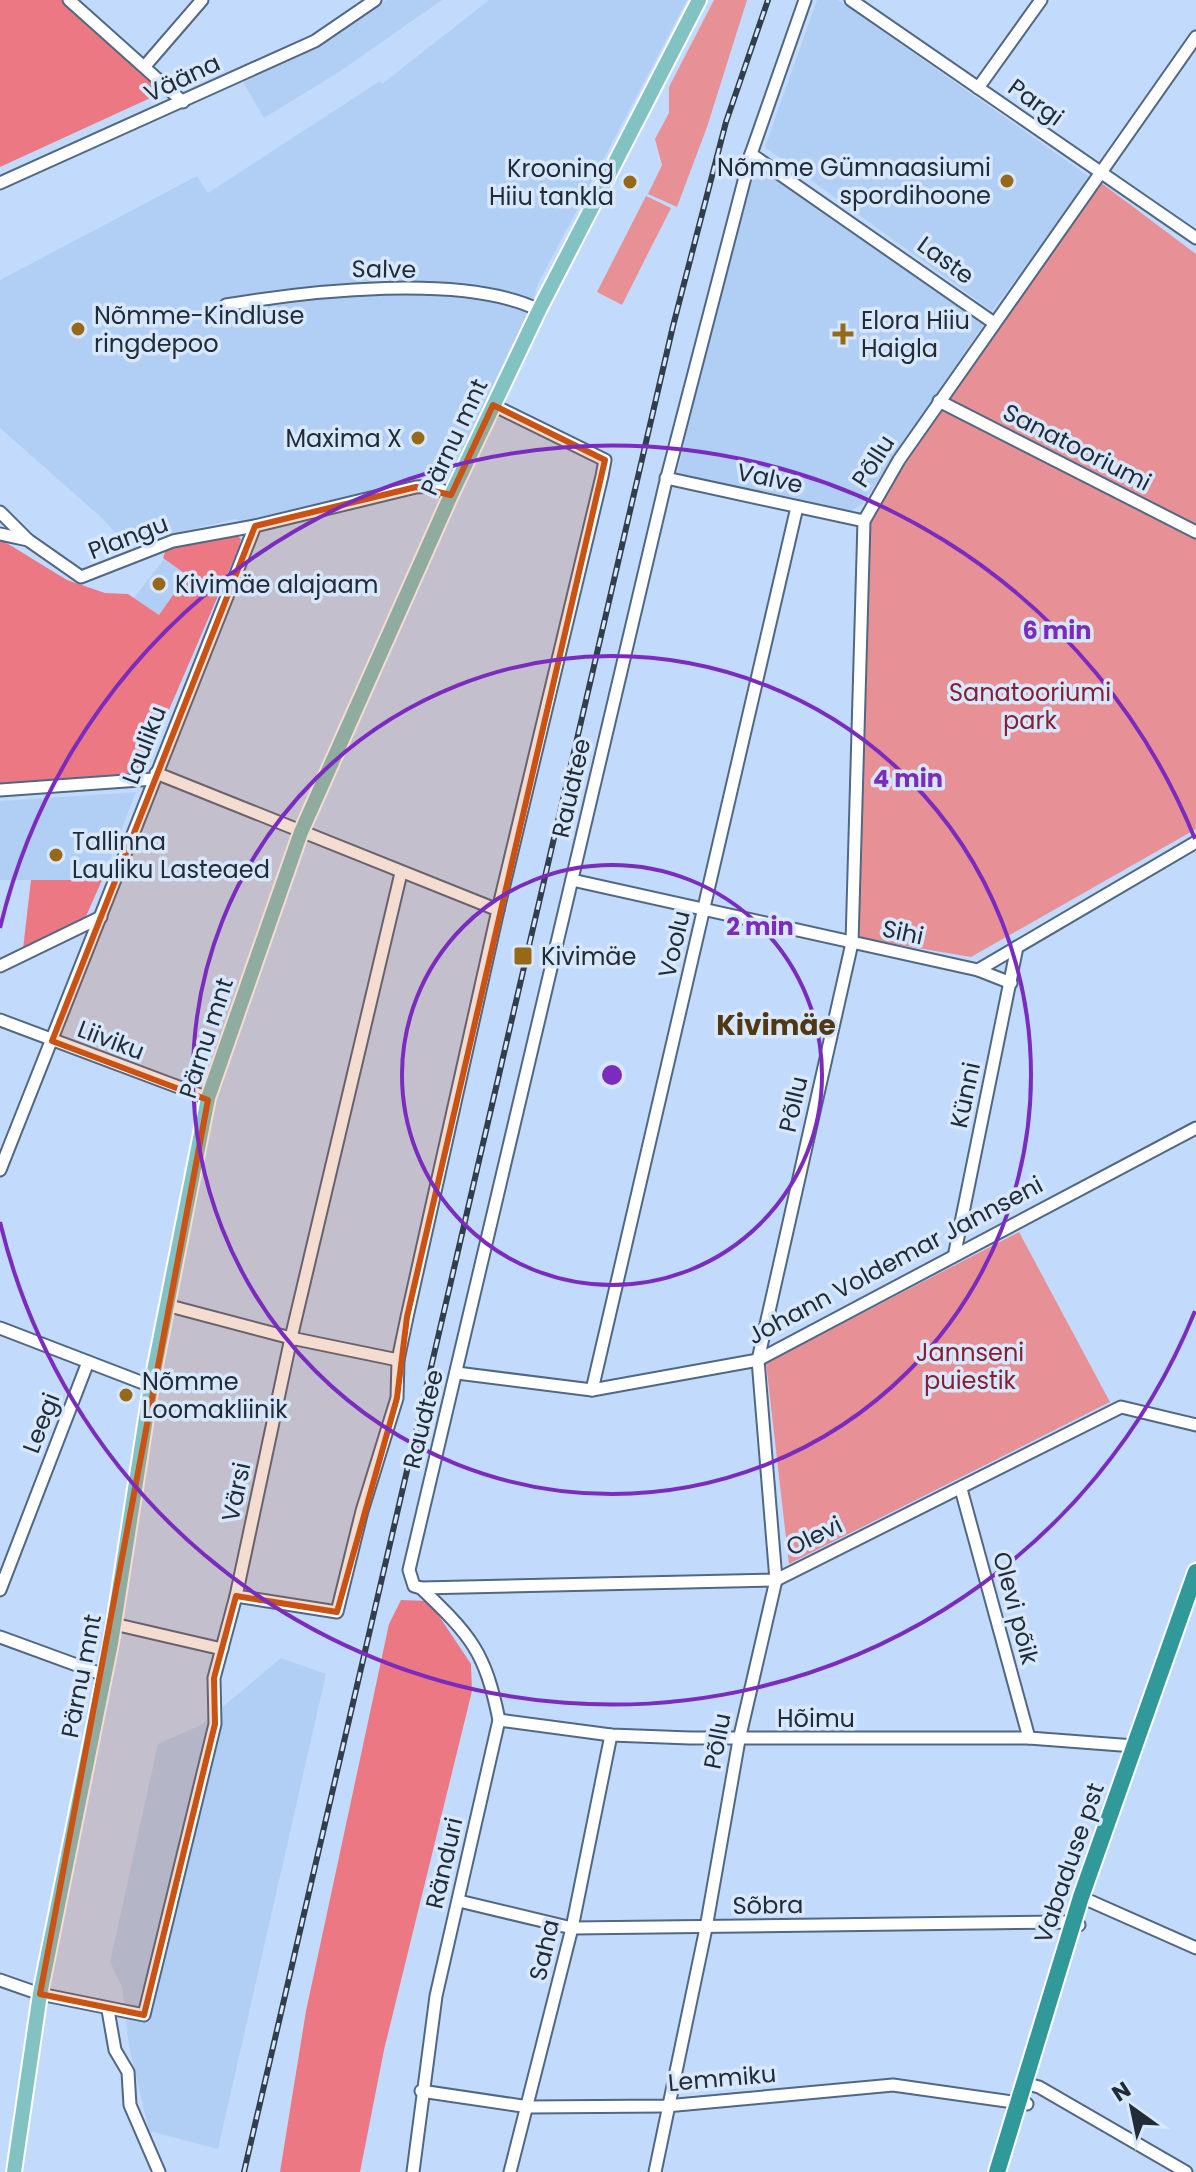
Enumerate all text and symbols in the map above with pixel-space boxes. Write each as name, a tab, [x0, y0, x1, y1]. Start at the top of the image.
street label: Vääna	[139, 46, 225, 110]
street label: Pargi	[1002, 71, 1070, 133]
place label: Nõmme Gümnaasiumi spordihoone	[717, 151, 991, 212]
place label: Krooning Hiiu tankla	[489, 152, 614, 213]
marker: Nõmme Gümnaasiumi spordihoone	[998, 172, 1016, 190]
marker: Krooning Hiiu tankla	[621, 173, 639, 191]
street label: Laste	[911, 228, 981, 292]
street label: Salve	[351, 252, 417, 286]
place label: Nõmme-Kindluse ringdepoo	[94, 299, 304, 360]
place label: Elora Hiiu Haigla	[861, 304, 970, 365]
marker: Nõmme-Kindluse ringdepoo	[69, 320, 87, 338]
marker: Elora Hiiu Haigla	[832, 323, 854, 345]
street label: Pärnu mnt	[413, 373, 495, 501]
street label: Sanatooriumi	[997, 395, 1157, 499]
place label: Maxima X	[285, 422, 402, 455]
street label: Põllu	[844, 428, 902, 494]
marker: Maxima X	[409, 429, 427, 447]
street label: Valve	[734, 455, 806, 501]
street label: Plangu	[83, 507, 173, 567]
place label: Kivimäe alajaam	[175, 568, 378, 601]
marker: Kivimäe alajaam	[150, 575, 168, 593]
text: 6 min	[1022, 614, 1092, 647]
park label: Sanatooriumi park	[949, 676, 1111, 737]
street label: Lauliku	[114, 701, 174, 789]
street label: Raudtee	[544, 735, 598, 841]
text: 4 min	[873, 762, 943, 795]
place label: Tallinna Lauliku Lasteaed	[72, 825, 270, 886]
marker: Tallinna Lauliku Lasteaed	[47, 846, 65, 864]
street label: Voolu	[650, 907, 698, 981]
text: 2 min	[726, 910, 794, 943]
street label: Sihi	[879, 912, 927, 952]
place label: Kivimäe	[541, 940, 636, 973]
marker: Kivimäe	[512, 945, 534, 967]
street label: Pärnu mnt	[171, 973, 241, 1103]
district label: Kivimäe	[716, 1006, 836, 1045]
street label: Liiviku	[73, 1012, 149, 1068]
street label: Künni	[942, 1059, 988, 1131]
centre of rings	[598, 1061, 626, 1089]
street label: Põllu	[771, 1073, 815, 1135]
street label: Johann Voldemar Jannseni	[742, 1168, 1048, 1352]
park label: Jannseni puiestik	[916, 1336, 1024, 1397]
place label: Nõmme Loomakliinik	[142, 1365, 288, 1426]
street label: Raudtee	[395, 1366, 451, 1472]
marker: Nõmme Loomakliinik	[117, 1386, 135, 1404]
street label: Leegi	[14, 1388, 68, 1458]
street label: Värsi	[214, 1459, 258, 1525]
street label: Olevi	[780, 1508, 848, 1564]
street label: Olevi põik	[985, 1548, 1047, 1669]
street label: Pärnu mnt	[53, 1611, 109, 1741]
street label: Hõimu	[777, 1702, 855, 1735]
street label: Põllu	[695, 1710, 739, 1772]
street label: Vabaduse pst	[1026, 1778, 1112, 1948]
street label: Ränduri	[418, 1814, 470, 1912]
street label: Sõbra	[732, 1888, 804, 1922]
street label: Saha	[521, 1916, 567, 1984]
street label: Lemmiku	[667, 2057, 777, 2099]
north arrow	[1092, 2068, 1172, 2148]
text: N	[1106, 2074, 1137, 2109]

